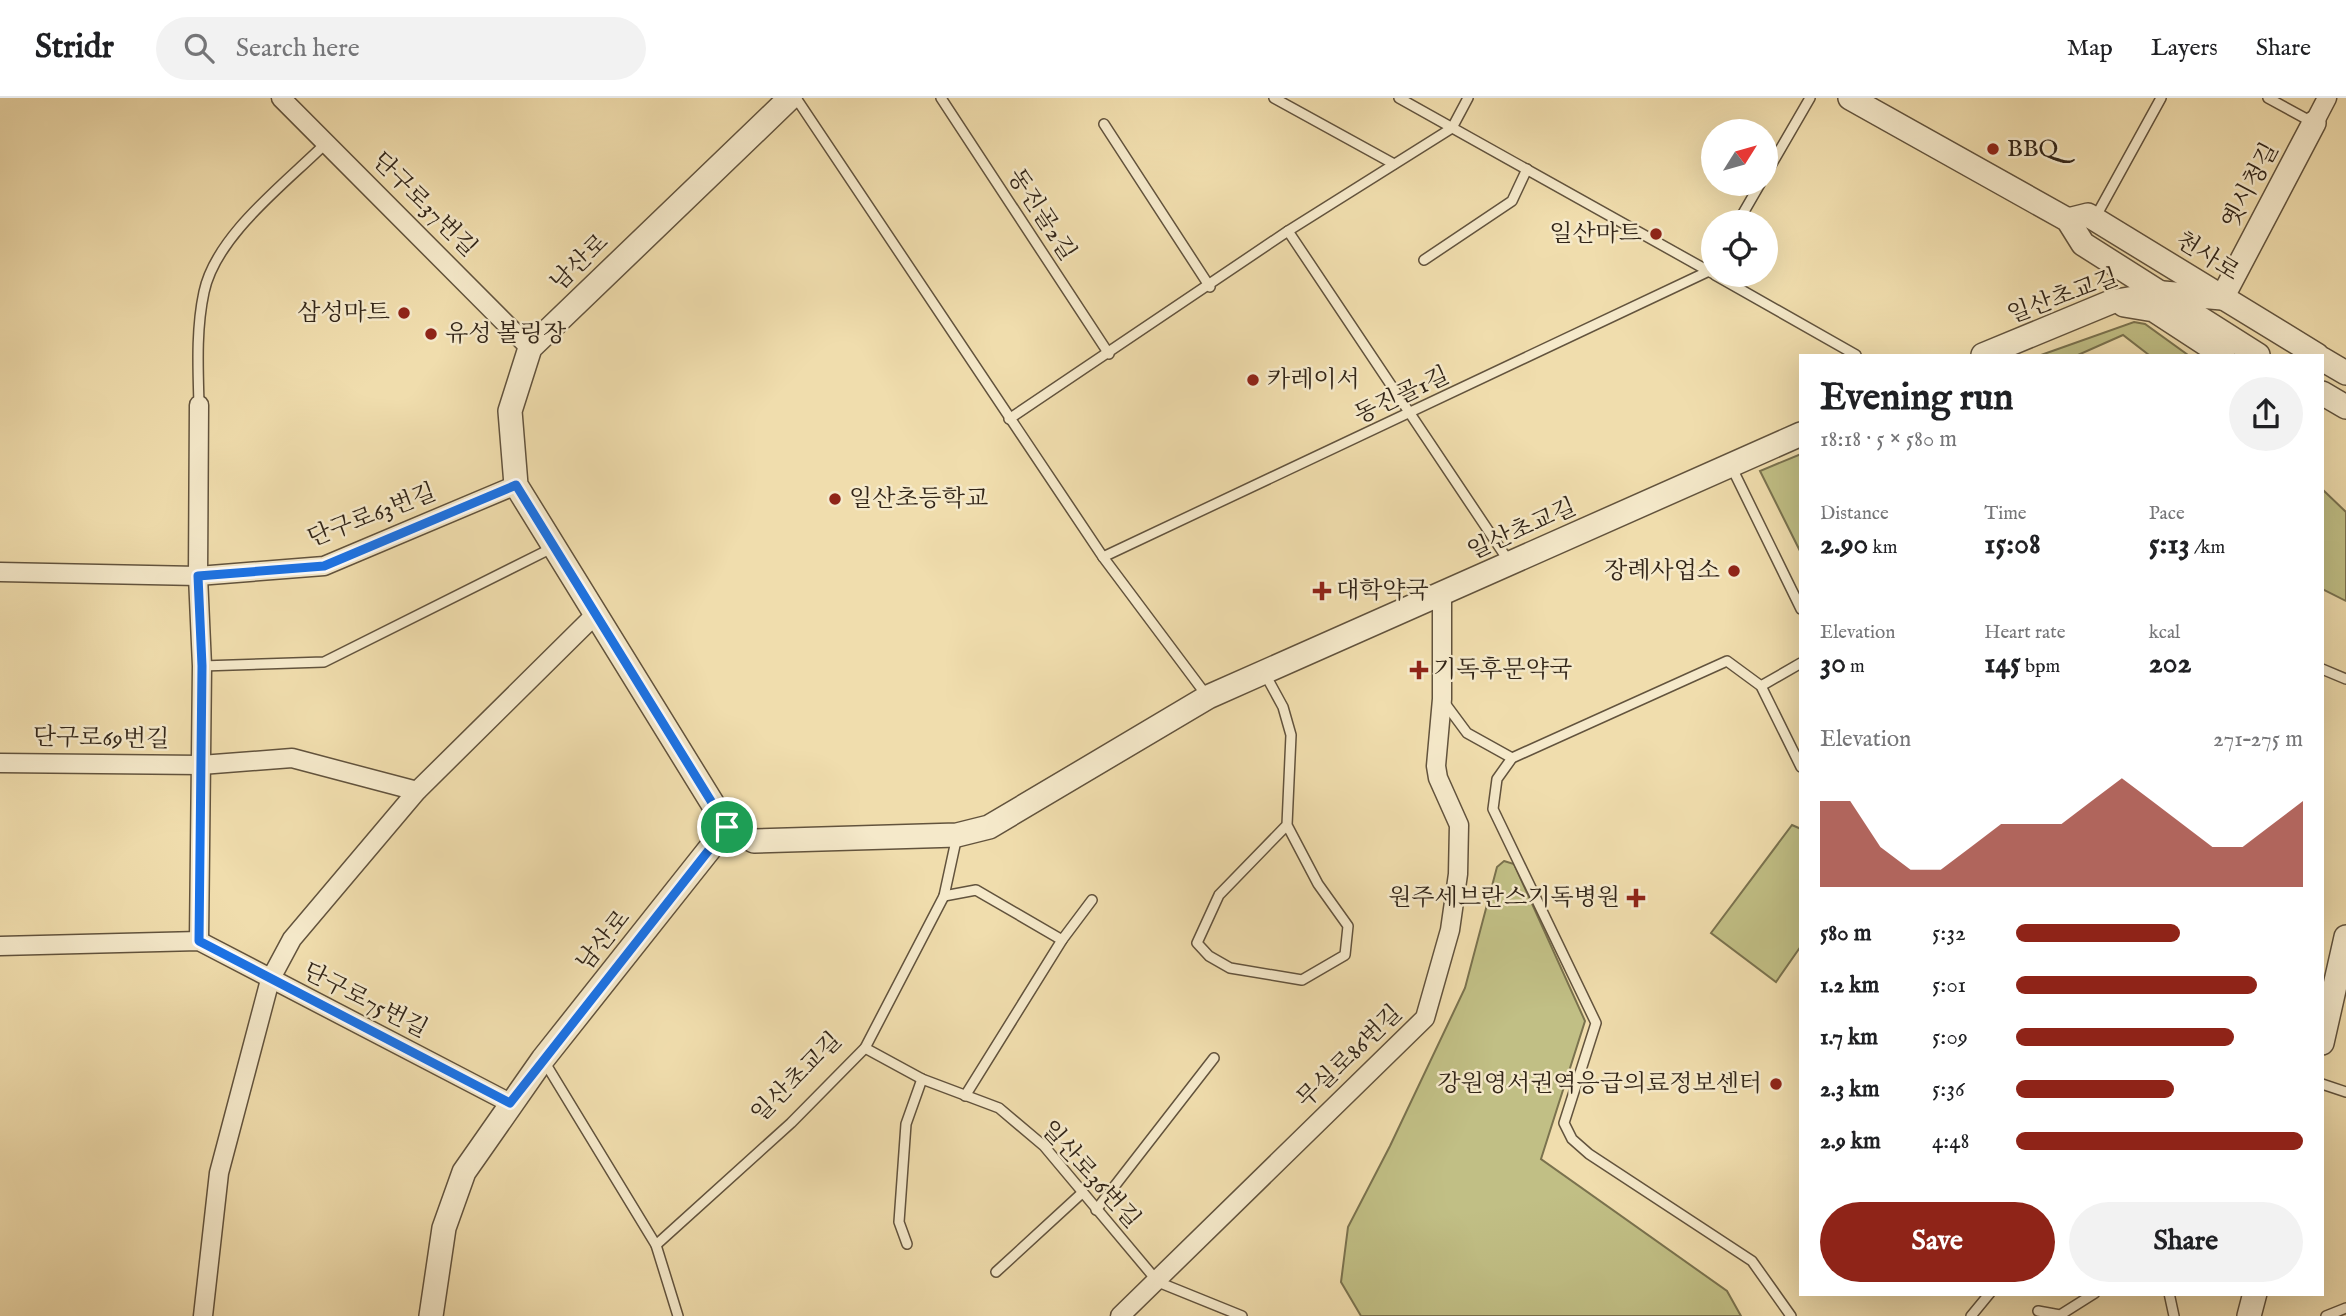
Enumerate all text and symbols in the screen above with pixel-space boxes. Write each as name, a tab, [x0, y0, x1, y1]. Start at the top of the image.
search box	[156, 17, 646, 80]
text: Stridr	[35, 27, 114, 69]
icon: search	[180, 29, 218, 67]
text: Search here	[236, 32, 360, 65]
text: Map	[2067, 33, 2113, 64]
text: Layers	[2151, 33, 2218, 64]
text: Share	[2256, 33, 2311, 64]
north arrow	[1701, 119, 1778, 196]
map controls	[1701, 119, 1778, 287]
place label: BBQ	[2007, 134, 2076, 165]
street label: 옛시청길	[2216, 138, 2286, 234]
marker: BBQ	[1985, 141, 2001, 157]
street label: 단구로37번길	[365, 146, 483, 264]
street label: 동진골2길	[1000, 163, 1082, 267]
button: locate	[1701, 210, 1778, 287]
place label: 일산마트	[1549, 219, 1642, 250]
street label: 천사로	[2169, 225, 2245, 289]
marker: 일산마트	[1648, 226, 1664, 242]
street label: 남산로	[544, 228, 616, 298]
street label: 일산초교길	[2003, 263, 2123, 331]
place label: 삼성마트	[297, 298, 390, 329]
marker: 삼성마트	[396, 305, 412, 321]
place label: 유성 볼링장	[445, 319, 567, 350]
marker: 유성 볼링장	[423, 326, 439, 342]
street label: 동진골1길	[1349, 360, 1455, 432]
place label: 카레이서	[1267, 365, 1360, 396]
marker: 카레이서	[1245, 372, 1261, 388]
text: Evening run	[1820, 375, 2014, 423]
button: share	[2229, 377, 2303, 451]
text: 18:18 · 5 × 580 m	[1820, 425, 1957, 454]
street label: 단구로63번길	[303, 477, 441, 555]
place label: 일산초등학교	[849, 484, 988, 515]
marker: 일산초등학교	[827, 491, 843, 507]
street label: 일산초교길	[1463, 492, 1581, 568]
text: Distance	[1820, 502, 1889, 526]
text: Time	[1984, 502, 2027, 526]
text: Pace	[2149, 502, 2185, 526]
text: 2.90	[1820, 526, 1868, 564]
text: 15:08	[1984, 526, 2041, 564]
text: 5:13	[2149, 526, 2190, 564]
text: km	[1868, 536, 1897, 560]
text: /km	[2190, 536, 2225, 560]
place label: 장례사업소	[1604, 556, 1720, 587]
marker: 장례사업소	[1726, 563, 1742, 579]
place label: 대학약국	[1336, 576, 1429, 607]
marker: 대학약국	[1314, 583, 1330, 599]
text: Elevation	[1820, 621, 1895, 645]
text: Heart rate	[1984, 621, 2065, 645]
text: kcal	[2149, 621, 2180, 645]
text: 30	[1820, 645, 1846, 683]
text: 145	[1984, 645, 2021, 683]
text: 202	[2149, 645, 2192, 683]
place label: 기독후문약국	[1433, 655, 1572, 686]
text: m	[1846, 655, 1865, 679]
text: bpm	[2021, 655, 2060, 679]
marker: 기독후문약국	[1411, 662, 1427, 678]
street label: 단구로69번길	[32, 722, 170, 756]
text: Elevation	[1820, 725, 1911, 754]
text: 271–275 m	[2213, 725, 2303, 754]
pin	[697, 797, 757, 857]
icon: arrive	[708, 808, 746, 846]
place label: 원주세브란스기독병원	[1388, 883, 1620, 914]
marker: 원주세브란스기독병원	[1626, 888, 1646, 908]
street label: 남산로	[570, 904, 638, 978]
text: 580 m	[1820, 919, 1871, 948]
text: 5:32	[1932, 919, 1966, 948]
street label: 단구로75번길	[297, 956, 433, 1046]
text: 1.2 km	[1820, 971, 1879, 1000]
text: 5:01	[1932, 971, 1966, 1000]
street label: 무실로86번길	[1291, 999, 1409, 1115]
text: 1.7 km	[1820, 1023, 1878, 1052]
text: 5:09	[1932, 1023, 1968, 1052]
street label: 일산초교길	[745, 1026, 849, 1130]
place label: 강원영서권역응급의료정보센터	[1437, 1069, 1762, 1100]
text: 2.3 km	[1820, 1075, 1879, 1104]
text: 5:36	[1932, 1075, 1965, 1104]
marker: 강원영서권역응급의료정보센터	[1768, 1076, 1784, 1092]
street label: 일산로36번길	[1033, 1114, 1147, 1236]
text: 2.9 km	[1820, 1127, 1881, 1156]
text: 4:48	[1932, 1127, 1970, 1156]
button: Save	[1820, 1202, 2055, 1282]
button: Share	[2069, 1202, 2303, 1282]

